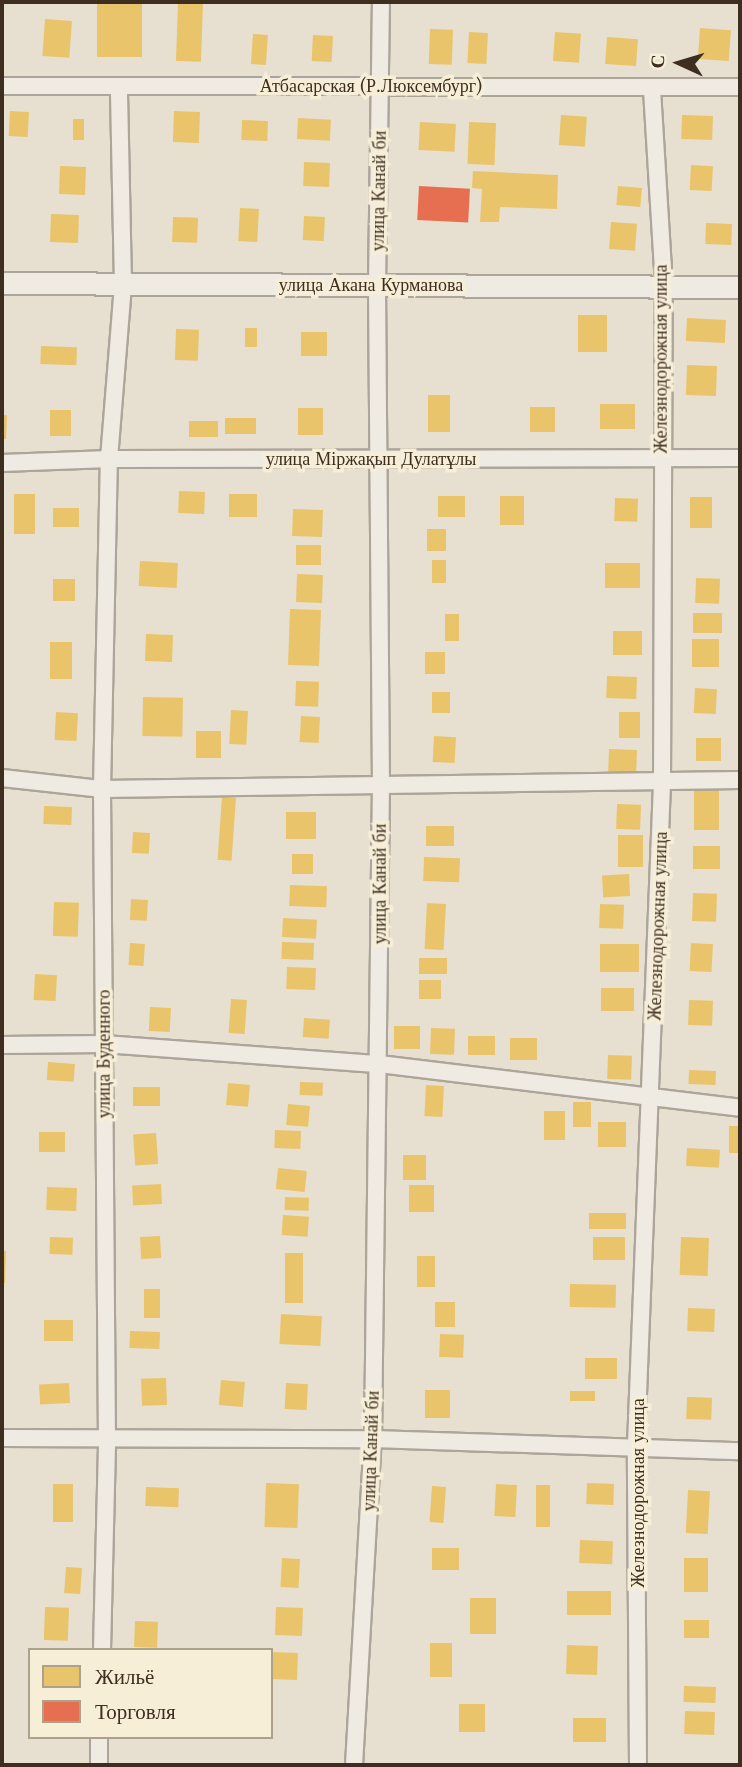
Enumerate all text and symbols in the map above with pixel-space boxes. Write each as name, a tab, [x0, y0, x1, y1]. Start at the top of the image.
north arrow	[644, 28, 714, 98]
text: С	[646, 54, 670, 69]
street label: Атбасарская (Р.Люксембург)	[260, 75, 482, 97]
street label: улица Канай би	[367, 131, 391, 251]
street label: Железнодорожная улица	[650, 264, 672, 454]
street label: улица Акана Курманова	[279, 274, 463, 296]
street label: улица Міржақып Дулатұлы	[266, 448, 476, 470]
street label: улица Канай би	[369, 824, 391, 944]
street label: Железнодорожная улица	[644, 831, 672, 1021]
street label: улица Буденного	[93, 990, 115, 1118]
street label: улица Канай би	[358, 1390, 384, 1512]
street label: Железнодорожная улица	[627, 1398, 649, 1588]
legend	[28, 1648, 273, 1739]
text: Жильё	[95, 1664, 154, 1690]
text: Торговля	[95, 1699, 176, 1725]

